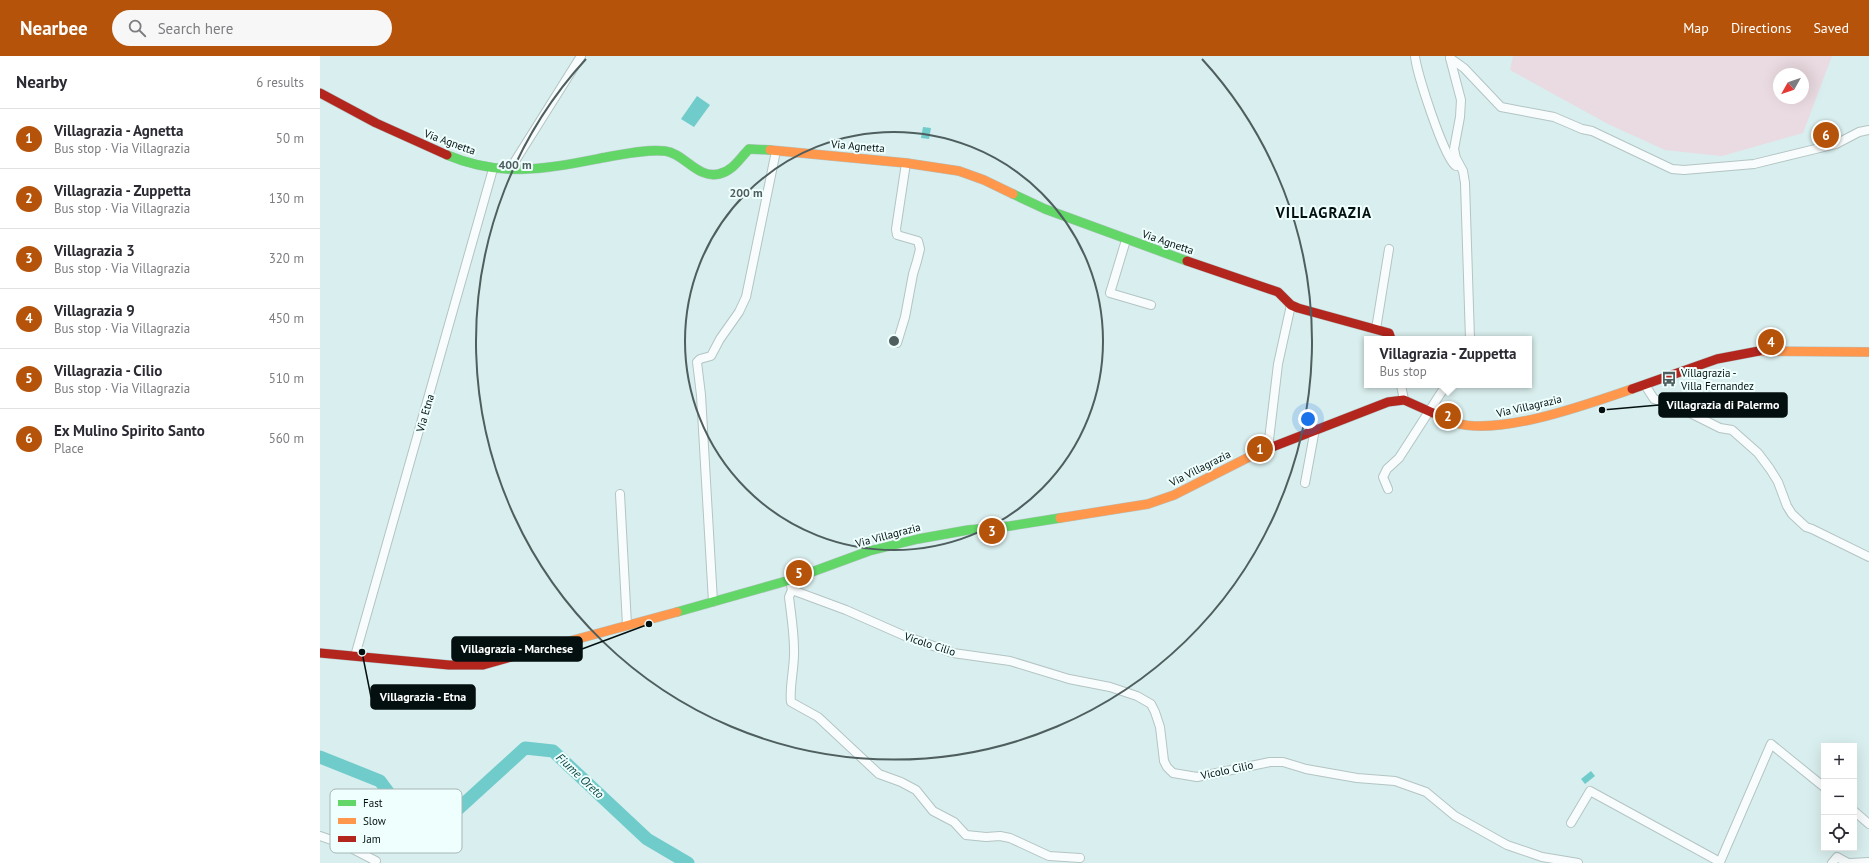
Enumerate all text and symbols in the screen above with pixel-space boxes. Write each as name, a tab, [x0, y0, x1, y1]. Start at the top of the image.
search box	[112, 10, 392, 46]
text: Nearbee	[20, 16, 88, 40]
icon: search	[126, 17, 148, 39]
text: Search here	[158, 19, 233, 38]
text: Map	[1683, 19, 1709, 37]
text: Directions	[1731, 19, 1791, 37]
text: Saved	[1813, 19, 1849, 37]
north arrow	[1773, 68, 1809, 104]
text: Nearby	[16, 71, 67, 93]
text: 6 results	[256, 74, 304, 91]
pin: 6	[1813, 120, 1839, 150]
text: Villagrazia - Agnetta	[54, 121, 183, 140]
street label: Via Agnetta	[421, 126, 478, 158]
text: 1	[25, 130, 33, 147]
text: 50 m	[276, 130, 304, 147]
street label: Via Agnetta	[830, 137, 885, 155]
text: Bus stop · Via Villagrazia	[54, 140, 190, 157]
text: 400 m	[498, 157, 532, 172]
text: Villagrazia - Zuppetta	[54, 181, 191, 200]
text: 200 m	[729, 185, 763, 200]
text: 2	[25, 190, 33, 207]
text: 130 m	[269, 190, 304, 207]
text: Bus stop · Via Villagrazia	[54, 200, 190, 217]
district label: VILLAGRAZIA	[1275, 203, 1372, 222]
street label: Via Agnetta	[1139, 226, 1196, 257]
text: Villagrazia 3	[54, 241, 135, 260]
text: 3	[25, 250, 33, 267]
text: 320 m	[269, 250, 304, 267]
text: Bus stop · Via Villagrazia	[54, 260, 190, 277]
text: Villagrazia 9	[54, 301, 135, 320]
text: 4	[25, 310, 33, 327]
text: 450 m	[269, 310, 304, 327]
text: Bus stop · Via Villagrazia	[54, 320, 190, 337]
pin: 4	[1758, 327, 1784, 357]
centre of rings	[887, 334, 901, 348]
popup	[1364, 336, 1532, 388]
text: Villagrazia - Zuppetta	[1380, 344, 1517, 363]
text: Villagrazia - Cilio	[54, 361, 162, 380]
text: Bus stop	[1380, 363, 1427, 380]
place label: Villagrazia - Villa Fernandez	[1680, 366, 1754, 393]
text: 5	[25, 370, 33, 387]
text: 510 m	[269, 370, 304, 387]
bus stop icon: Villagrazia - Villa Fernandez	[1660, 370, 1678, 388]
text: Bus stop · Via Villagrazia	[54, 380, 190, 397]
street label: Via Etna	[413, 392, 437, 434]
street label: Via Villagrazia	[1494, 392, 1563, 421]
callout: Villagrazia di Palermo	[1659, 393, 1787, 417]
text: Villagrazia di Palermo	[1666, 397, 1780, 412]
pin: 2	[1435, 401, 1461, 431]
your location	[1298, 409, 1318, 429]
text: Ex Mulino Spirito Santo	[54, 421, 205, 440]
text: 6	[25, 430, 33, 447]
text: 560 m	[269, 430, 304, 447]
pin: 1	[1247, 434, 1273, 464]
text: Place	[54, 440, 84, 457]
street label: Via Villagrazia	[1166, 447, 1233, 490]
pin: 3	[979, 516, 1005, 546]
street label: Via Villagrazia	[853, 520, 922, 551]
pin: 5	[786, 558, 812, 588]
street label: Vicolo Cilio	[902, 629, 958, 659]
callout: Villagrazia - Marchese	[452, 637, 582, 661]
text: Villagrazia - Marchese	[460, 641, 573, 656]
callout: Villagrazia - Etna	[371, 685, 475, 709]
text: Villagrazia - Etna	[379, 689, 466, 704]
map controls	[1821, 743, 1857, 851]
button: +	[1821, 743, 1857, 779]
water label: Fiume Oreto	[553, 750, 607, 802]
street label: Vicolo Cilio	[1199, 758, 1255, 783]
button: −	[1821, 779, 1857, 815]
legend	[330, 789, 462, 853]
text: Fast	[363, 796, 383, 810]
text: Slow	[363, 814, 386, 828]
button: locate	[1821, 815, 1857, 851]
text: Jam	[362, 832, 381, 846]

